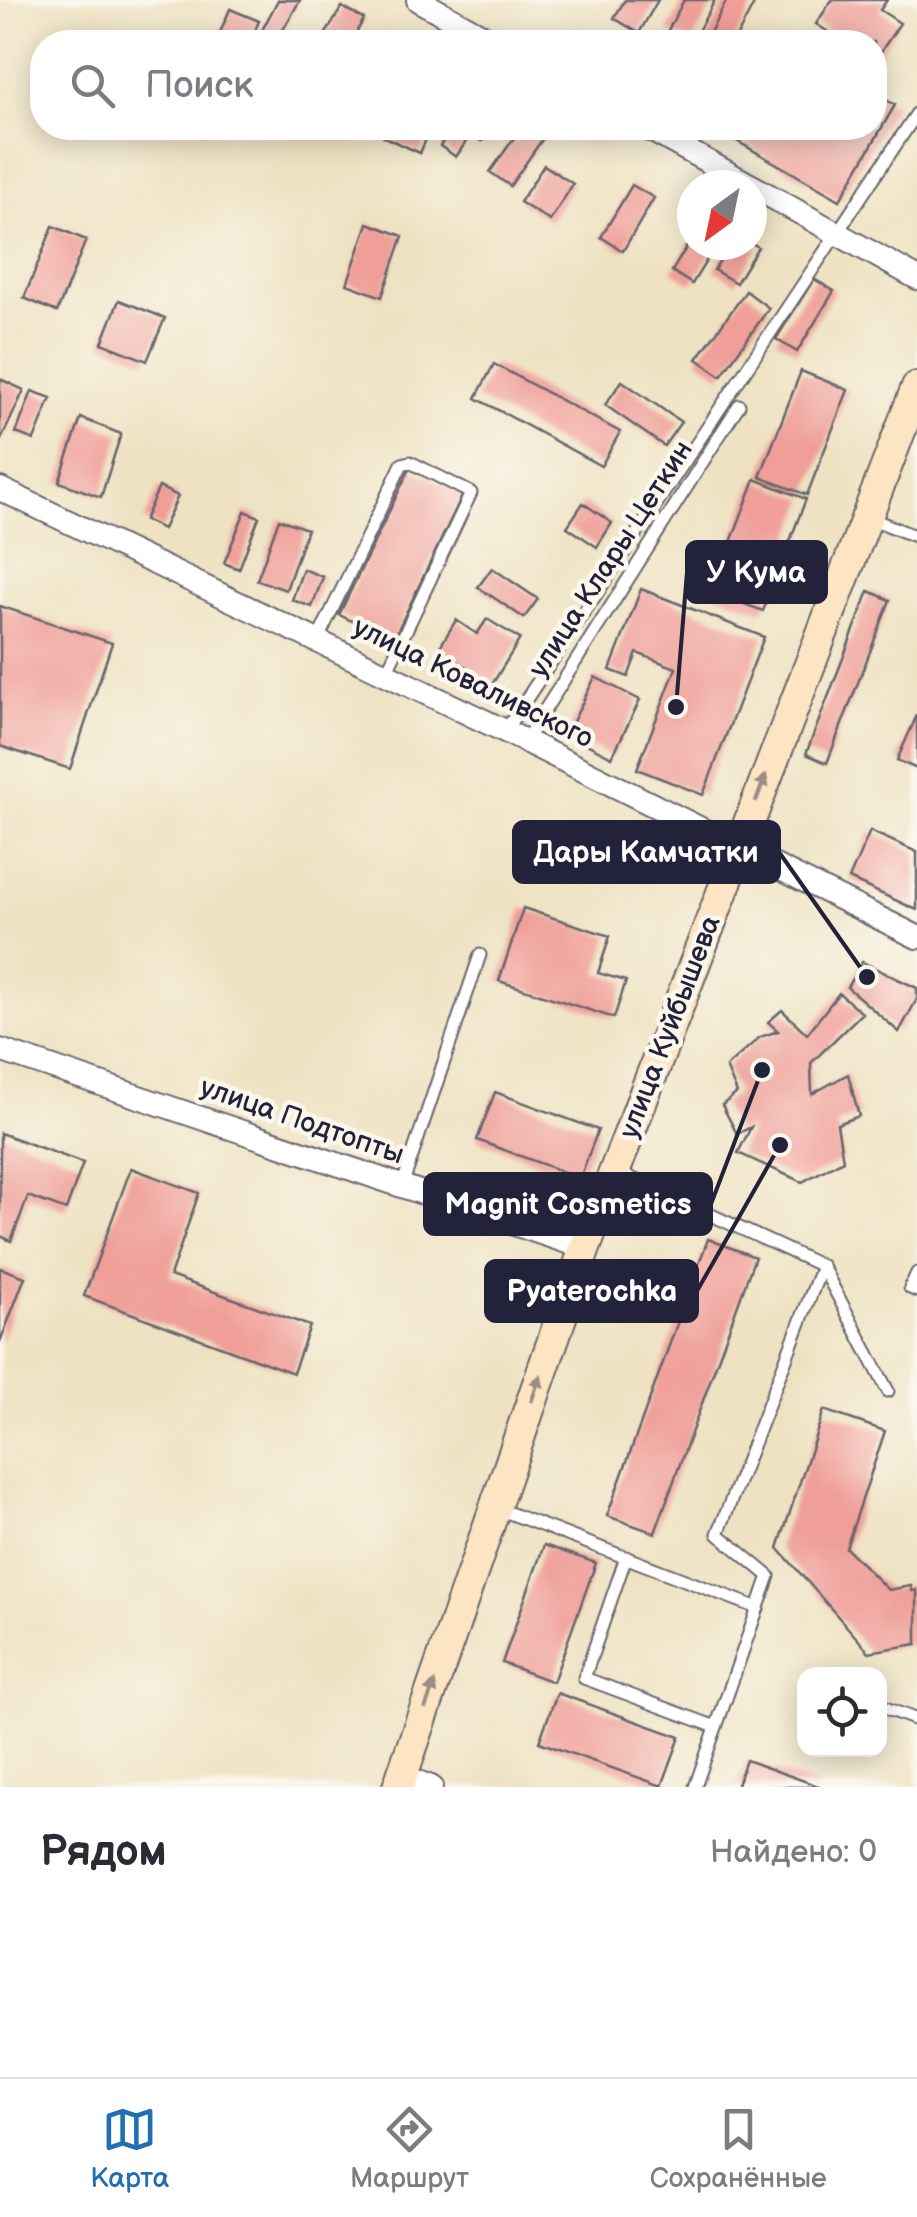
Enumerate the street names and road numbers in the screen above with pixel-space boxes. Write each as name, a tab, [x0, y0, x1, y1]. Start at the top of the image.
street label: улица Клары Цеткин	[522, 434, 700, 684]
street label: улица Коваливского	[348, 611, 598, 755]
street label: улица Куйбышева	[612, 911, 728, 1143]
street label: улица Подтопты	[196, 1071, 408, 1171]

